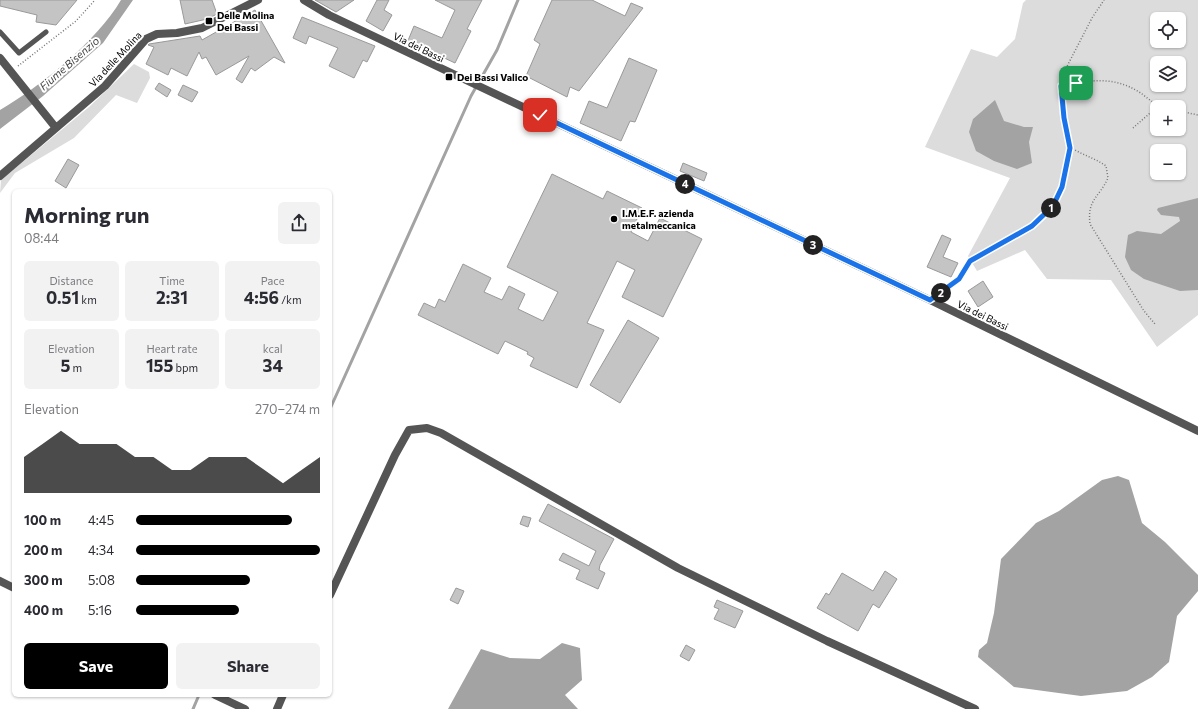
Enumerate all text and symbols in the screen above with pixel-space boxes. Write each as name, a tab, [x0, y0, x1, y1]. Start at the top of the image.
place label: Delle Molina Dei Bassi	[217, 9, 274, 33]
map controls	[1150, 12, 1186, 180]
button: locate	[1150, 12, 1186, 48]
marker: Delle Molina Dei Bassi	[204, 16, 214, 26]
street label: Via delle Molina	[86, 29, 144, 89]
street label: Via dei Bassi	[391, 29, 447, 65]
water label: Fiume Bisenzio	[37, 33, 102, 92]
button: layers	[1150, 56, 1186, 92]
pin	[1059, 66, 1093, 100]
place label: Dei Bassi Valico	[457, 71, 528, 83]
marker: Dei Bassi Valico	[444, 72, 454, 82]
icon: arrive	[1065, 72, 1087, 94]
pin	[523, 98, 557, 132]
button: +	[1150, 100, 1186, 136]
icon: check	[529, 104, 551, 126]
button: −	[1150, 144, 1186, 180]
pin: 4	[675, 174, 695, 194]
text: 4	[682, 177, 688, 190]
pin: 1	[1041, 198, 1061, 218]
text: Morning run	[24, 201, 150, 228]
text: 1	[1049, 201, 1053, 214]
button: share	[278, 202, 320, 244]
place label: I.M.E.F. azienda metalmeccanica	[622, 207, 696, 231]
marker: I.M.E.F. azienda metalmeccanica	[609, 214, 619, 224]
text: 08:44	[24, 230, 59, 246]
pin: 3	[803, 235, 823, 255]
text: 3	[810, 238, 816, 251]
text: Distance	[49, 274, 93, 287]
text: Time	[159, 274, 185, 287]
text: Pace	[261, 274, 285, 287]
pin: 2	[931, 283, 951, 303]
text: 2	[938, 286, 944, 299]
text: 0.51	[46, 287, 79, 308]
text: 2:31	[156, 287, 188, 308]
text: 4:56	[244, 287, 279, 308]
text: km	[79, 293, 97, 306]
text: /km	[279, 293, 302, 306]
street label: Via dei Bassi	[955, 297, 1011, 333]
text: Elevation	[48, 342, 95, 355]
text: Heart rate	[146, 342, 198, 355]
text: kcal	[263, 342, 283, 355]
text: 5	[61, 355, 70, 376]
text: 155	[146, 355, 173, 376]
text: 34	[262, 355, 283, 376]
text: m	[70, 361, 82, 374]
text: bpm	[173, 361, 198, 374]
text: Elevation	[24, 401, 79, 417]
text: 270–274 m	[255, 401, 320, 417]
text: 100 m	[24, 512, 61, 528]
text: 4:45	[88, 512, 114, 528]
text: 200 m	[24, 542, 62, 558]
text: 4:34	[88, 542, 114, 558]
text: 300 m	[24, 572, 63, 588]
text: 5:08	[88, 572, 115, 588]
text: 400 m	[24, 602, 63, 618]
text: 5:16	[88, 602, 112, 618]
button: Save	[24, 643, 168, 689]
button: Share	[176, 643, 320, 689]

